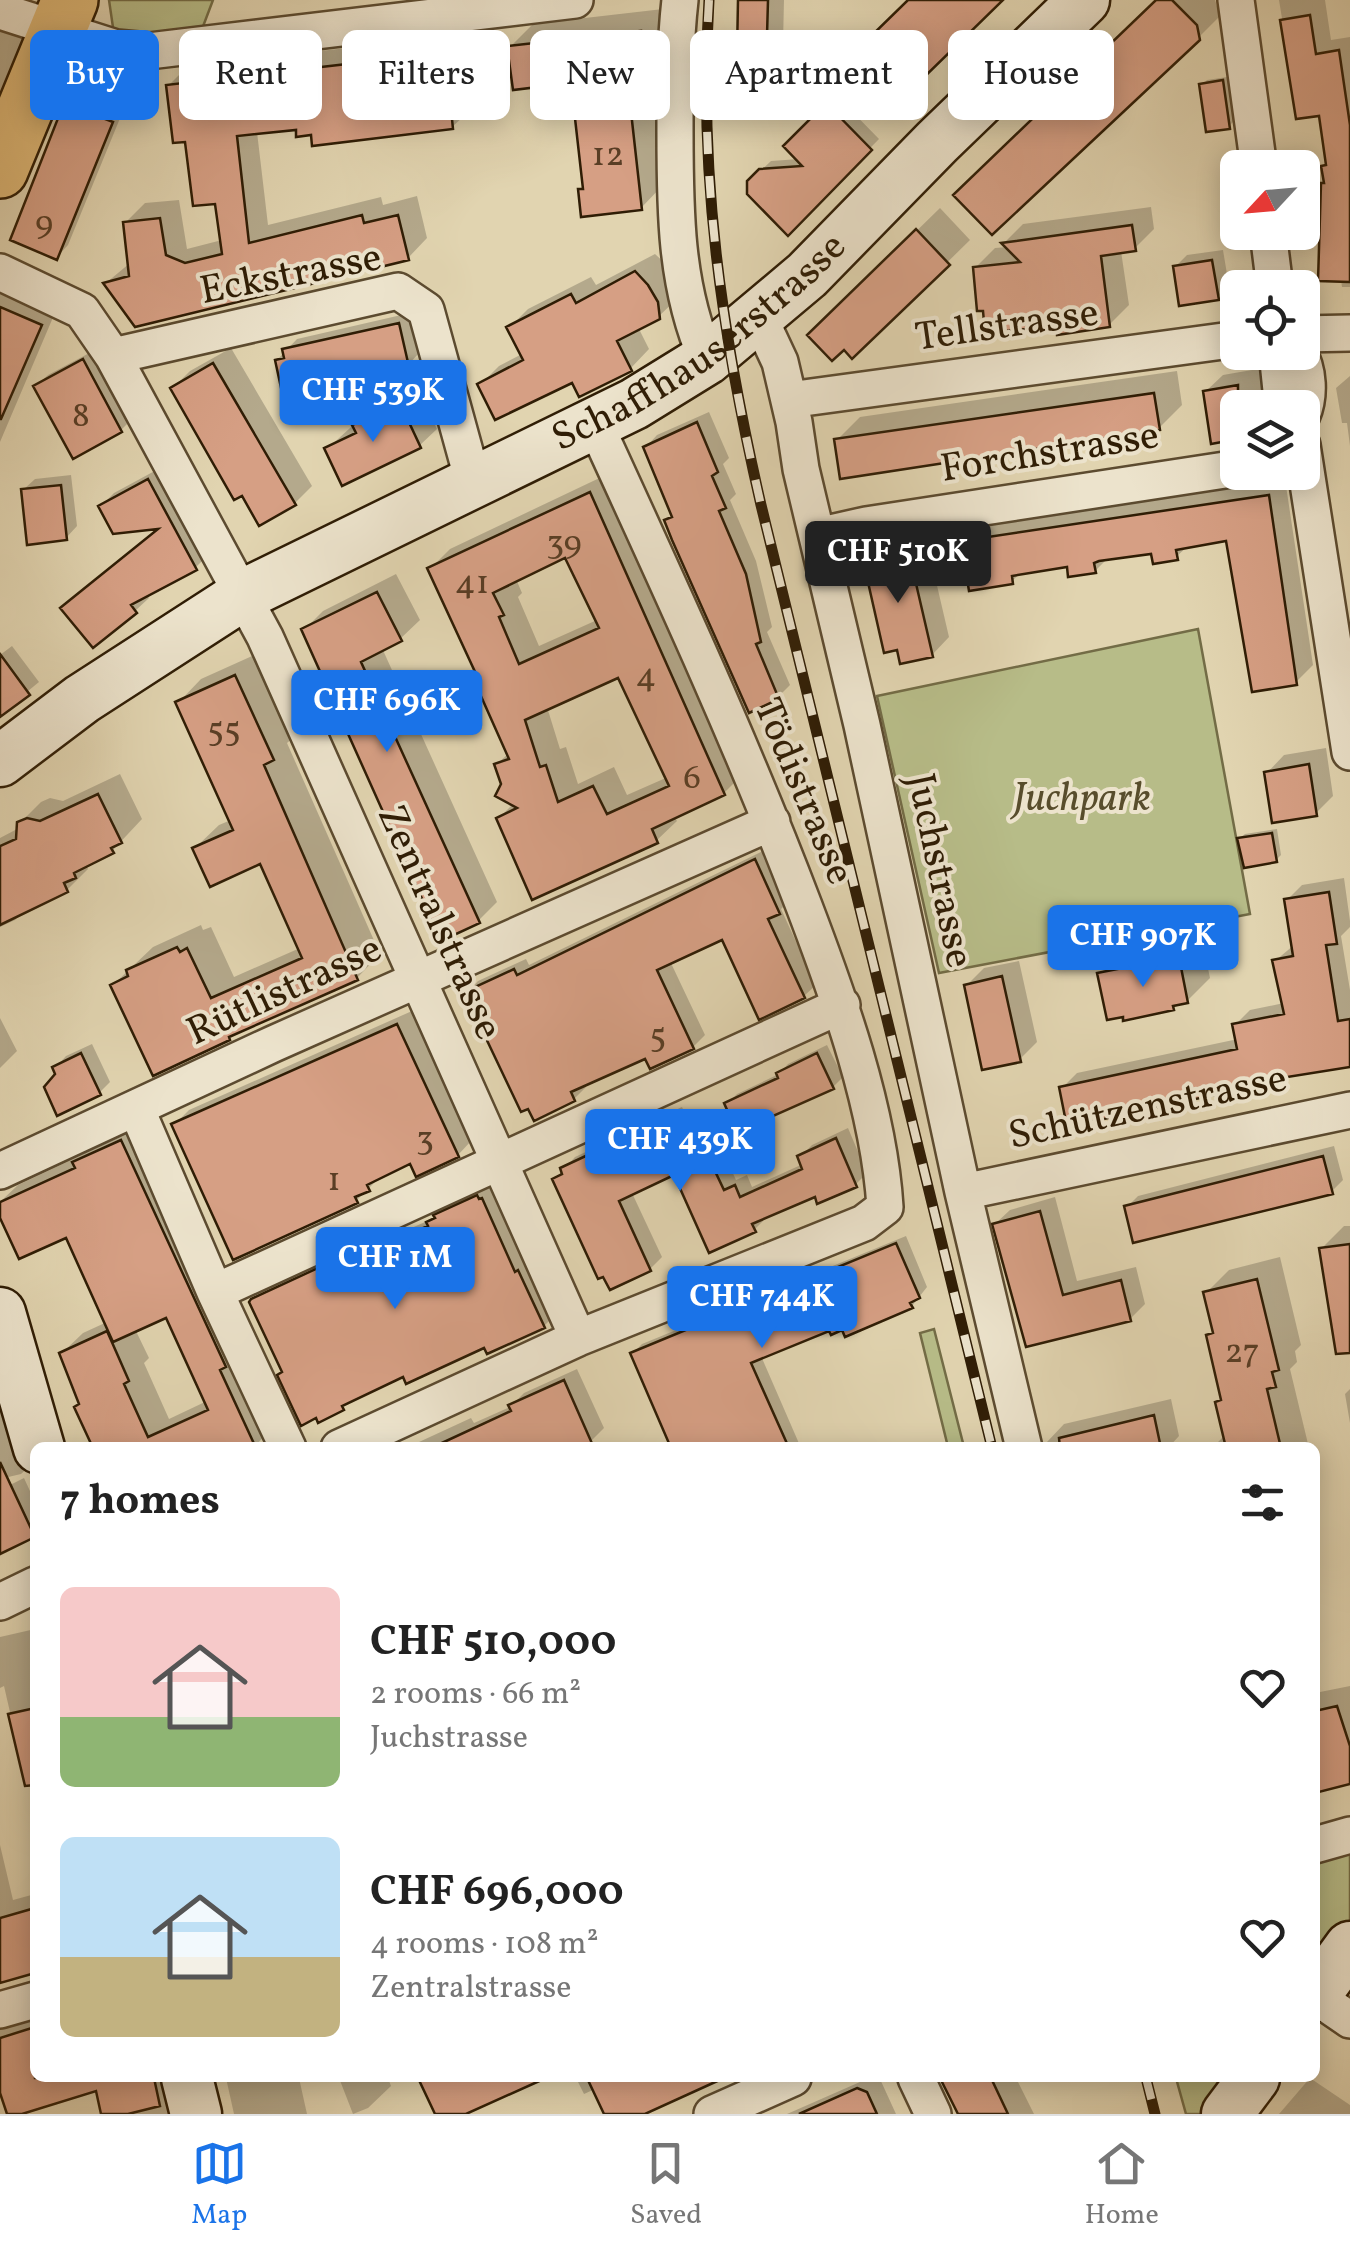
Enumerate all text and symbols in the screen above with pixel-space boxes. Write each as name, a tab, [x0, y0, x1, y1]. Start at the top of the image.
chip: Buy	[30, 30, 159, 120]
chip: Rent	[179, 30, 322, 120]
chip: Filters	[342, 30, 510, 120]
chip: New	[530, 30, 670, 120]
chip: Apartment	[690, 30, 928, 120]
chip: House	[948, 30, 1114, 120]
house number: 12	[592, 132, 624, 180]
north arrow	[1220, 150, 1320, 250]
map controls	[1220, 150, 1320, 490]
house number: 9	[35, 200, 53, 248]
street label: Schaffhauserstrasse	[543, 221, 860, 468]
street label: Eckstrasse	[195, 231, 387, 321]
button: locate	[1220, 270, 1320, 370]
street label: Tellstrasse	[912, 286, 1102, 368]
pin: CHF 539K	[270, 360, 476, 445]
text: CHF 539K	[302, 370, 444, 414]
button: layers	[1220, 390, 1320, 490]
house number: 8	[72, 393, 90, 441]
street label: Forchstrasse	[937, 409, 1163, 499]
house number: 39	[546, 520, 582, 568]
pin: CHF 510K	[795, 521, 1001, 606]
text: CHF 510K	[827, 531, 969, 575]
house number: 41	[455, 560, 489, 608]
house number: 4	[636, 653, 656, 701]
pin: CHF 696K	[284, 670, 490, 755]
text: CHF 696K	[313, 680, 461, 724]
street label: Tödistrasse	[738, 690, 866, 894]
house number: 55	[207, 707, 241, 755]
house number: 6	[683, 755, 701, 803]
street label: Juchstrasse	[890, 769, 986, 973]
park label: Juchpark	[1009, 772, 1151, 828]
street label: Zentralstrasse	[361, 797, 515, 1049]
pin: CHF 907K	[1040, 905, 1246, 990]
text: CHF 907K	[1070, 915, 1216, 959]
street label: Rütlistrasse	[178, 922, 392, 1062]
house number: 5	[650, 1013, 666, 1061]
street label: Schützenstrasse	[1004, 1052, 1292, 1166]
pin: CHF 439K	[577, 1109, 783, 1194]
house number: 3	[416, 1116, 434, 1164]
text: CHF 439K	[607, 1119, 753, 1163]
house number: 1	[327, 1157, 341, 1205]
pin: CHF 1M	[314, 1227, 476, 1312]
text: CHF 1M	[338, 1237, 452, 1281]
pin: CHF 744K	[659, 1266, 865, 1351]
text: CHF 744K	[689, 1276, 835, 1320]
house number: 27	[1225, 1329, 1259, 1377]
text: 7 homes	[60, 1473, 220, 1532]
icon: filters	[1235, 1475, 1290, 1530]
text: CHF 510,000	[370, 1614, 616, 1673]
icon: home	[140, 1627, 260, 1747]
icon: heart	[1235, 1660, 1290, 1715]
text: 2 rooms · 66 m²	[370, 1673, 581, 1717]
text: Juchstrasse	[370, 1717, 528, 1761]
text: CHF 696,000	[370, 1864, 624, 1923]
icon: home	[140, 1877, 260, 1997]
icon: heart	[1235, 1910, 1290, 1965]
text: 4 rooms · 108 m²	[370, 1923, 599, 1967]
text: Zentralstrasse	[370, 1967, 571, 2011]
tab: Map	[191, 2136, 247, 2235]
tab: Saved	[630, 2136, 702, 2235]
tab: Home	[1085, 2136, 1159, 2235]

